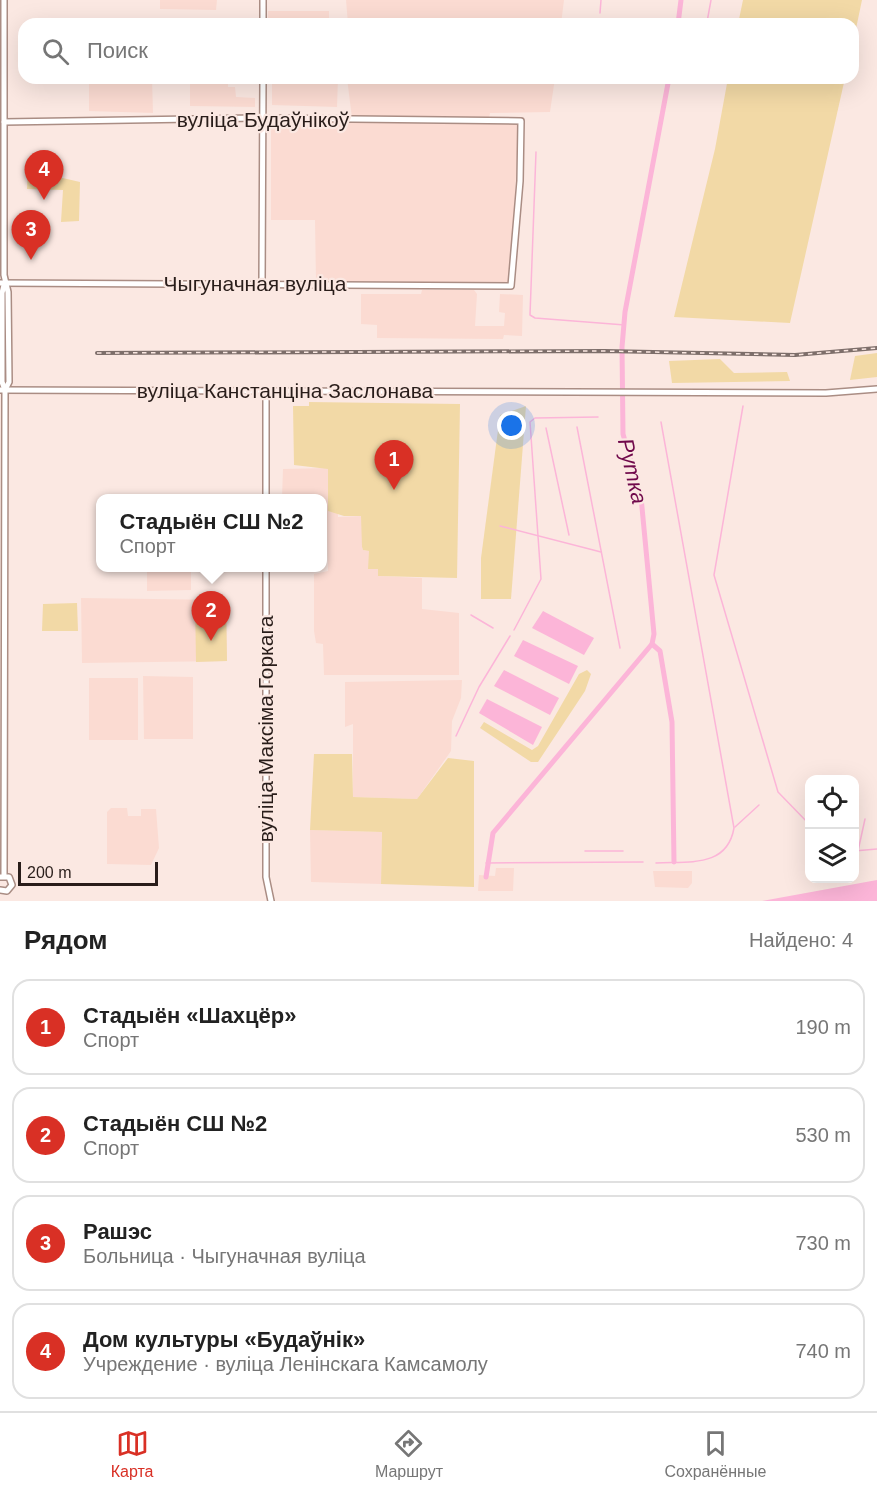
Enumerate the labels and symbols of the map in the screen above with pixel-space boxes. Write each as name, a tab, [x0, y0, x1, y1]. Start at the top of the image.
street label: вуліца Будаўнікоў	[177, 108, 350, 131]
pin: 4	[24, 150, 63, 200]
pin: 3	[12, 210, 51, 260]
street label: Чыгуначная вуліца	[164, 272, 347, 295]
street label: вуліца Канстанціна Заслонава	[137, 379, 434, 402]
your location	[497, 411, 526, 440]
water label: Рутка	[613, 436, 652, 506]
pin: 1	[374, 440, 414, 490]
pin: 2	[192, 592, 230, 641]
street label: вуліца Максіма Горкага	[254, 615, 277, 842]
scale bar	[18, 859, 158, 886]

